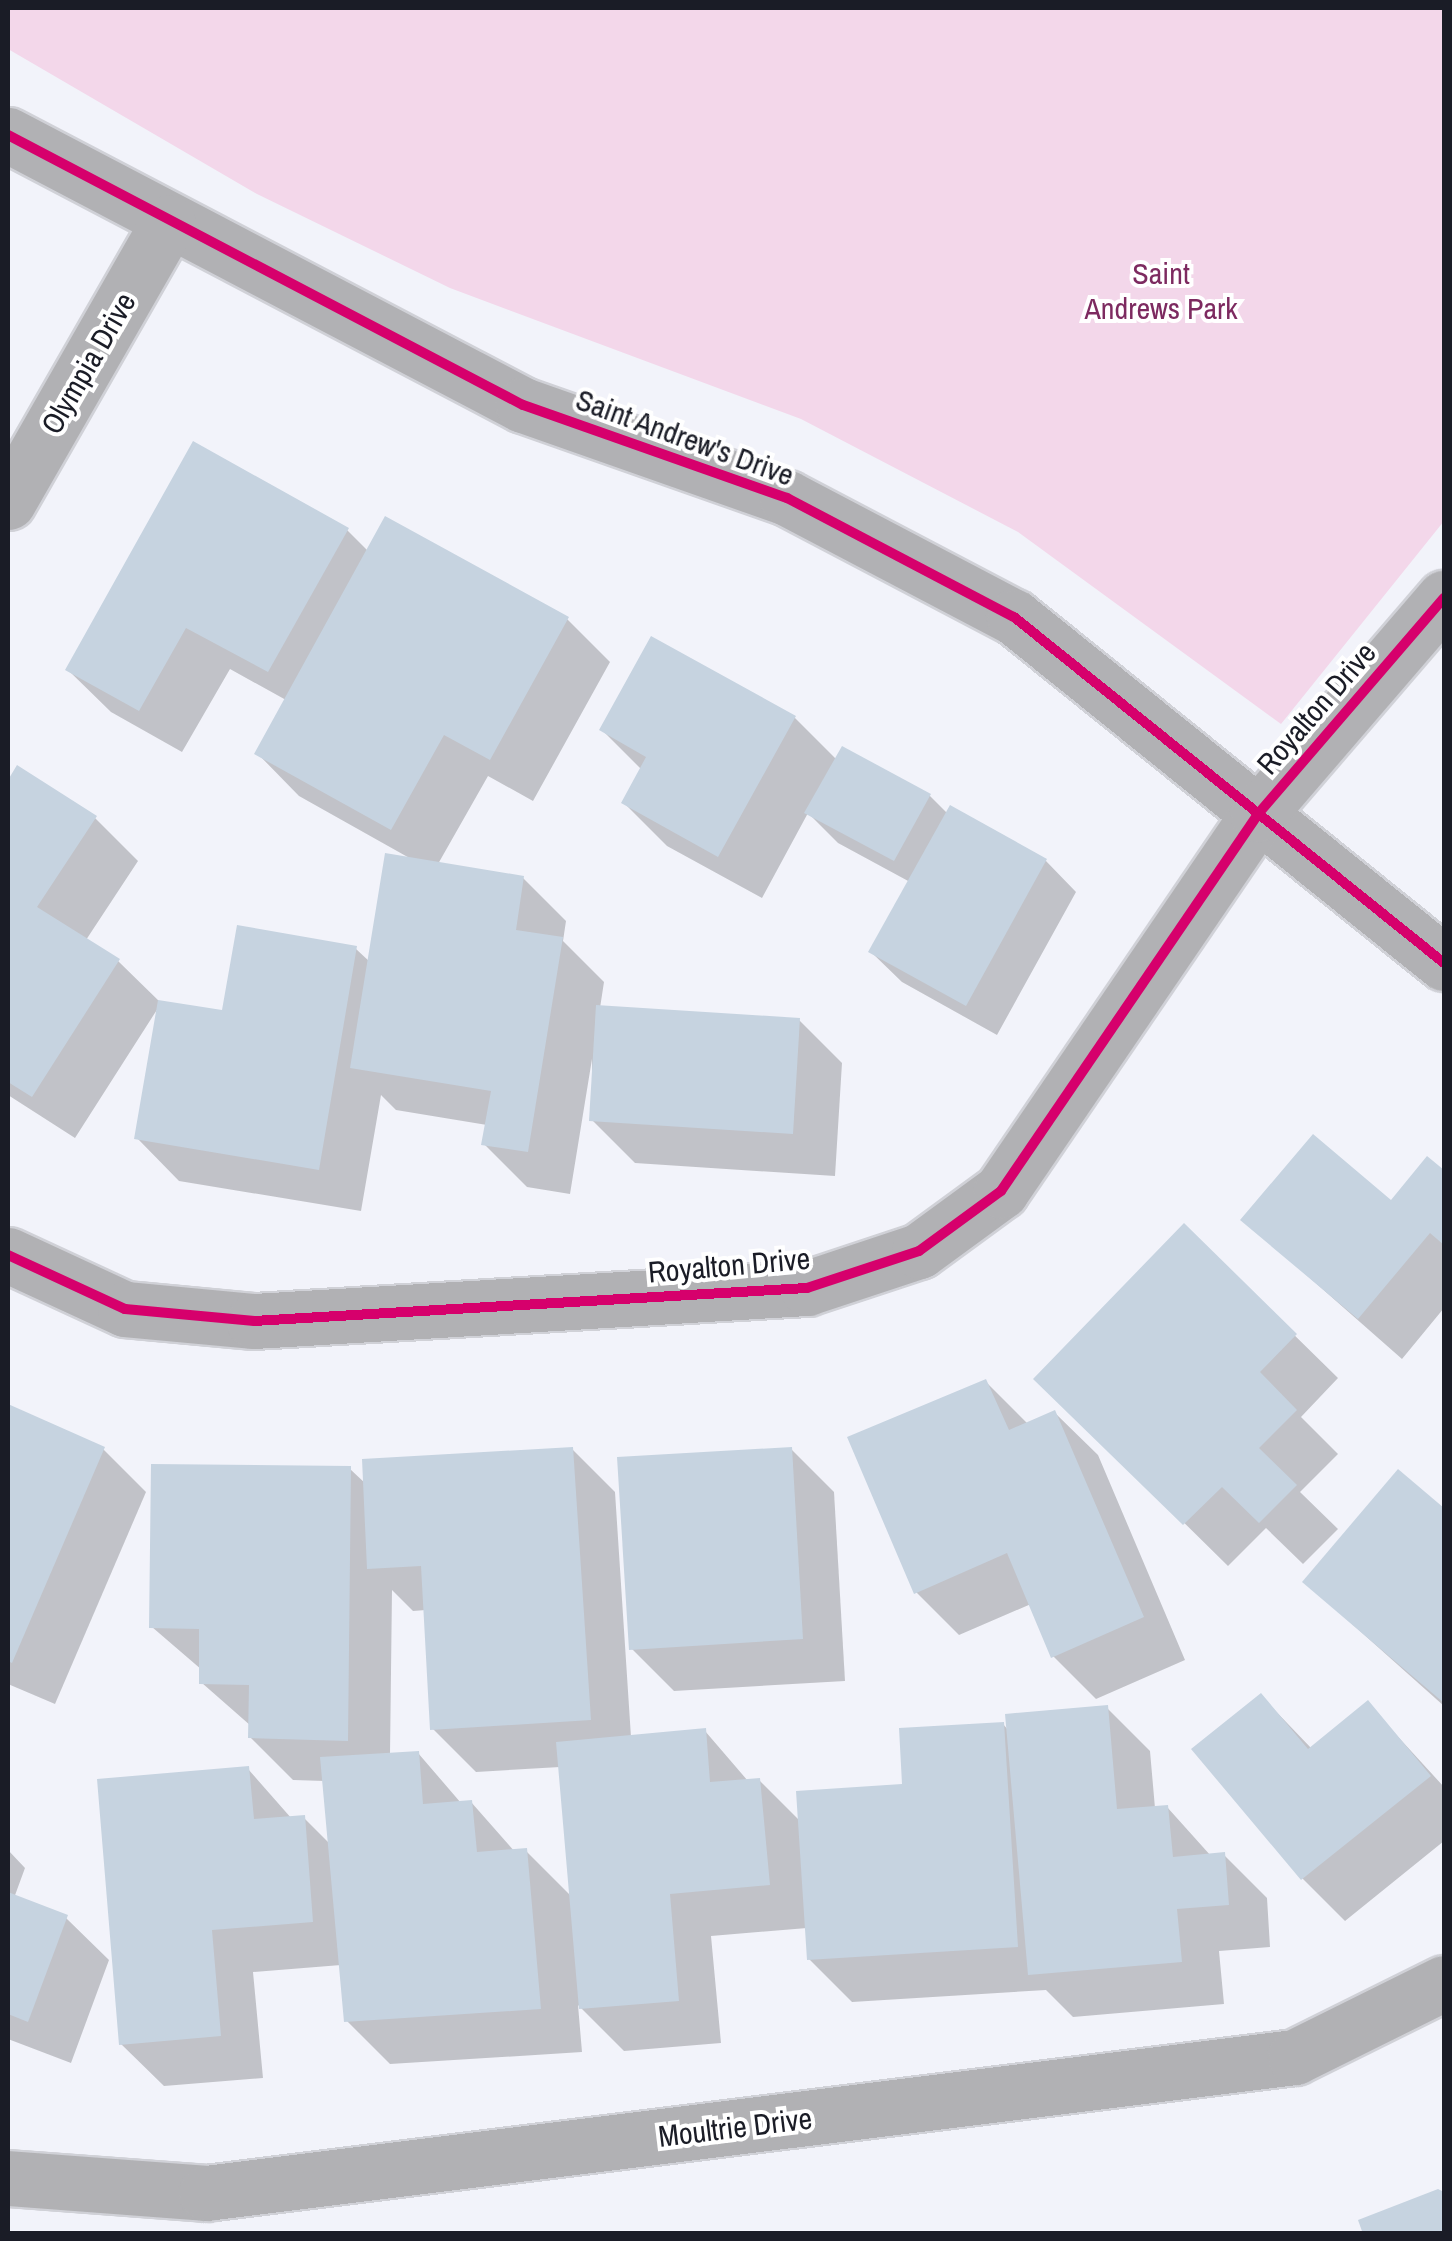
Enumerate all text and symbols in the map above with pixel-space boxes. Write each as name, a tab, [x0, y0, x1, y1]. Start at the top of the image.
park label: Saint Andrews Park	[1084, 255, 1238, 326]
street label: Olympia Drive	[33, 286, 143, 440]
street label: Saint Andrew's Drive	[571, 381, 799, 493]
street label: Royalton Drive	[1249, 635, 1383, 781]
street label: Royalton Drive	[646, 1240, 812, 1290]
street label: Moultrie Drive	[656, 2100, 814, 2154]

